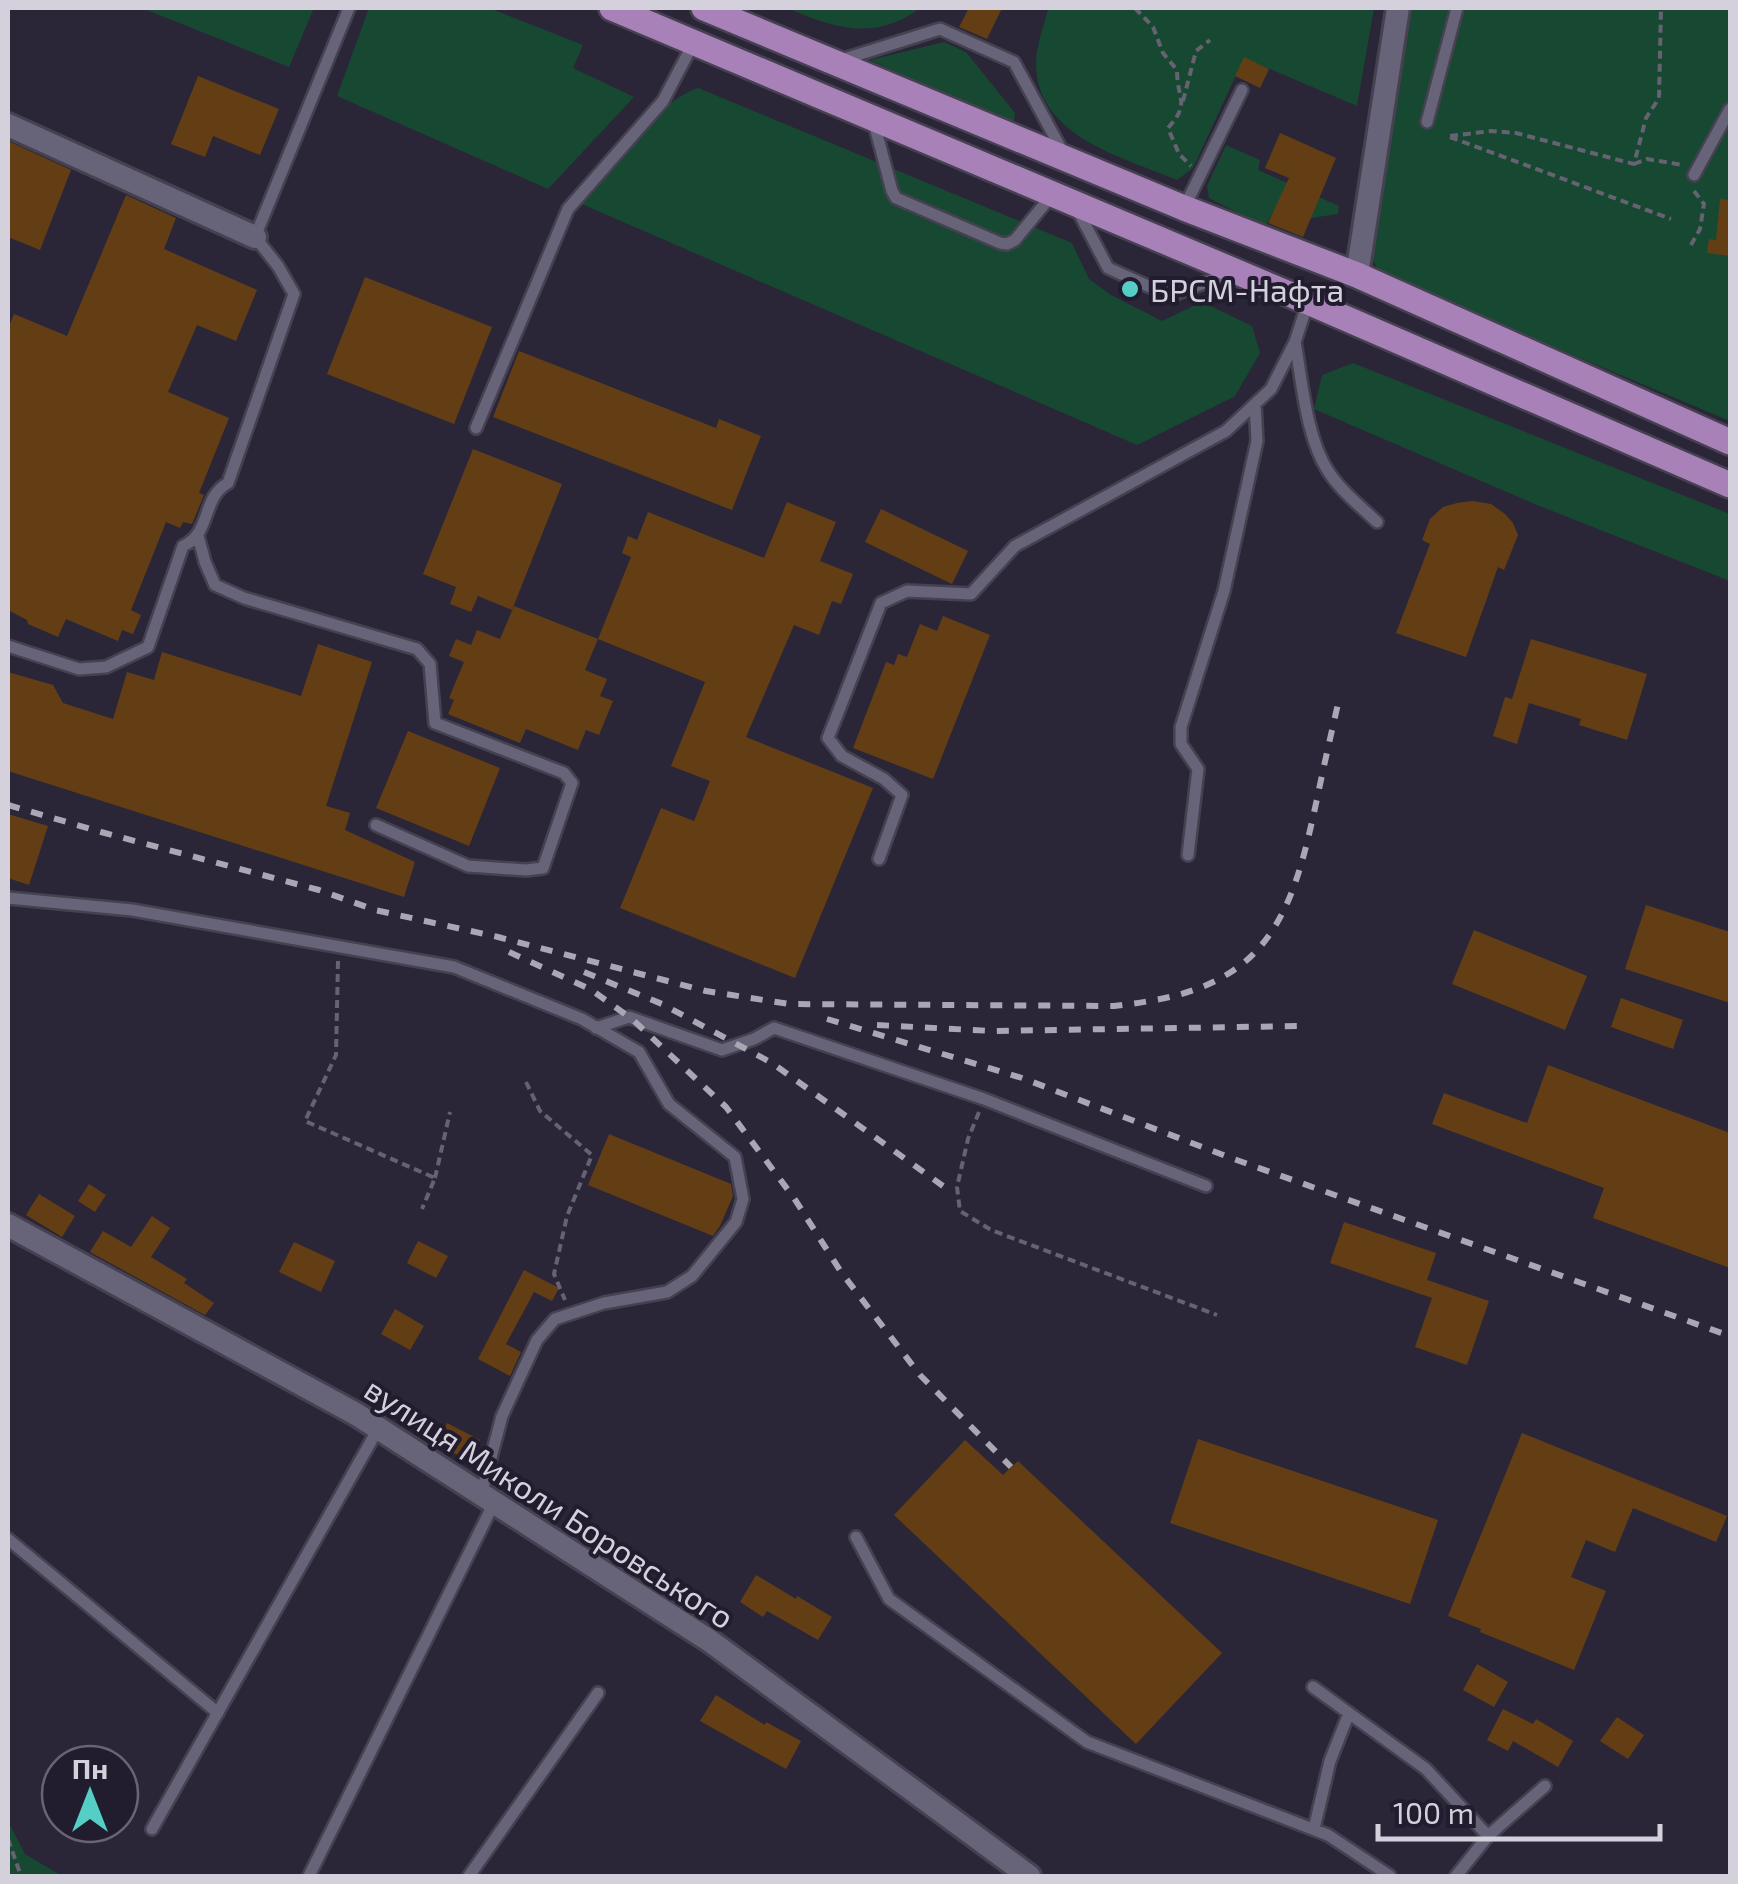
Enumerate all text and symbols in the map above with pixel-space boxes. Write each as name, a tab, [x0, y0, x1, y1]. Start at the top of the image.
place label: БРСМ-Нафта	[1150, 270, 1344, 308]
marker: БРСМ-Нафта	[1119, 278, 1141, 300]
street label: вулиця Миколи Боровського	[358, 1368, 741, 1636]
north arrow	[40, 1744, 140, 1844]
text: Пн	[72, 1751, 108, 1785]
scale bar	[1378, 1779, 1660, 1841]
text: 100 m	[1393, 1794, 1474, 1830]

